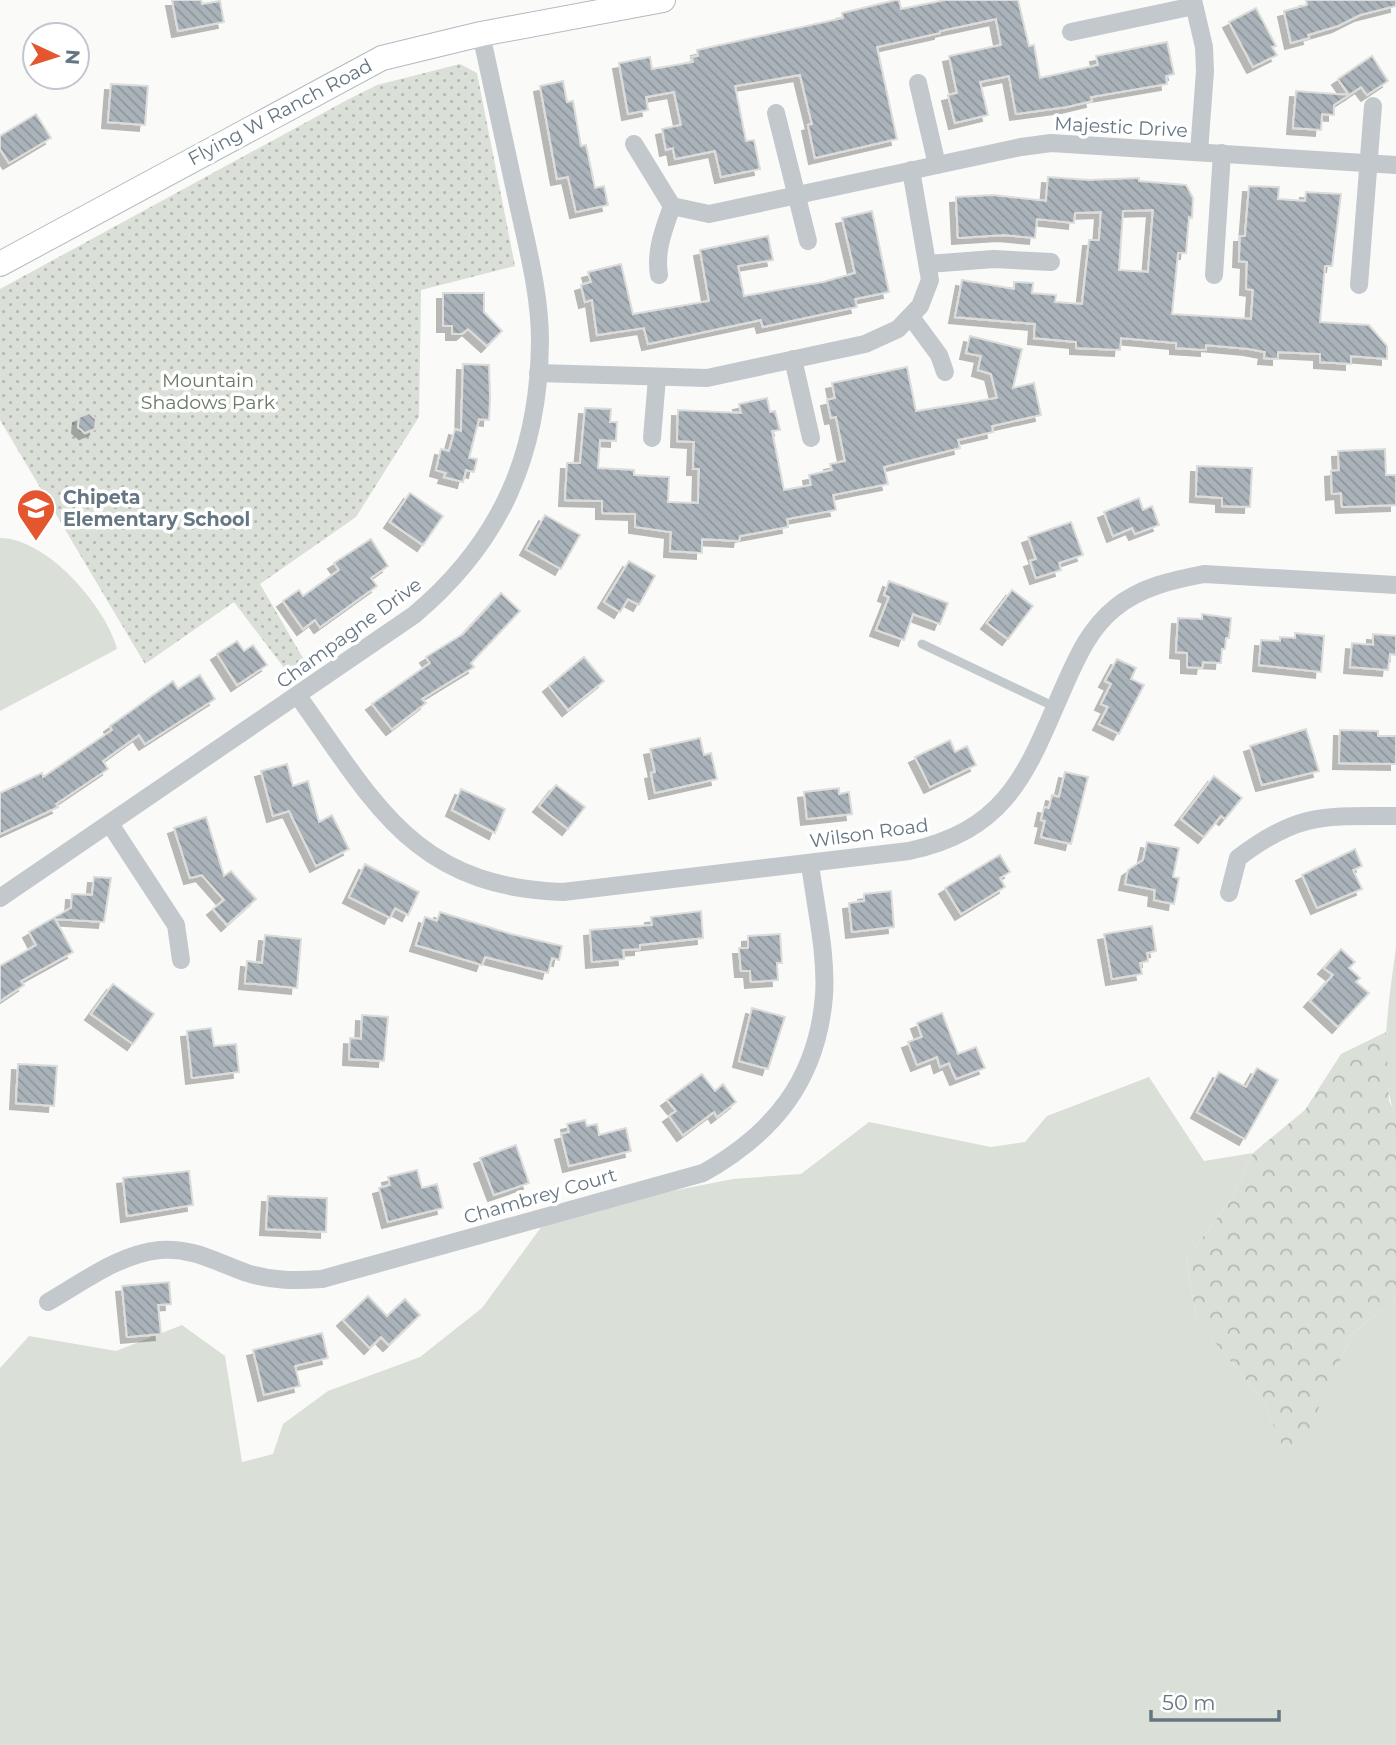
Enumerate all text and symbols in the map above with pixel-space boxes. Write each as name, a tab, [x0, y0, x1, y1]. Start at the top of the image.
north arrow	[21, 21, 91, 91]
text: N	[60, 49, 84, 66]
street label: Flying W Ranch Road	[184, 54, 376, 170]
street label: Majestic Drive	[1054, 112, 1188, 142]
park label: Mountain Shadows Park	[141, 369, 276, 414]
place label: Chipeta Elementary School	[63, 486, 250, 531]
school or university icon: Chipeta Elementary School	[15, 487, 57, 542]
street label: Champagne Drive	[272, 573, 426, 693]
street label: Wilson Road	[808, 813, 930, 853]
street label: Chambrey Court	[461, 1163, 619, 1229]
scale bar	[1151, 1678, 1279, 1722]
text: 50 m	[1162, 1690, 1216, 1715]

